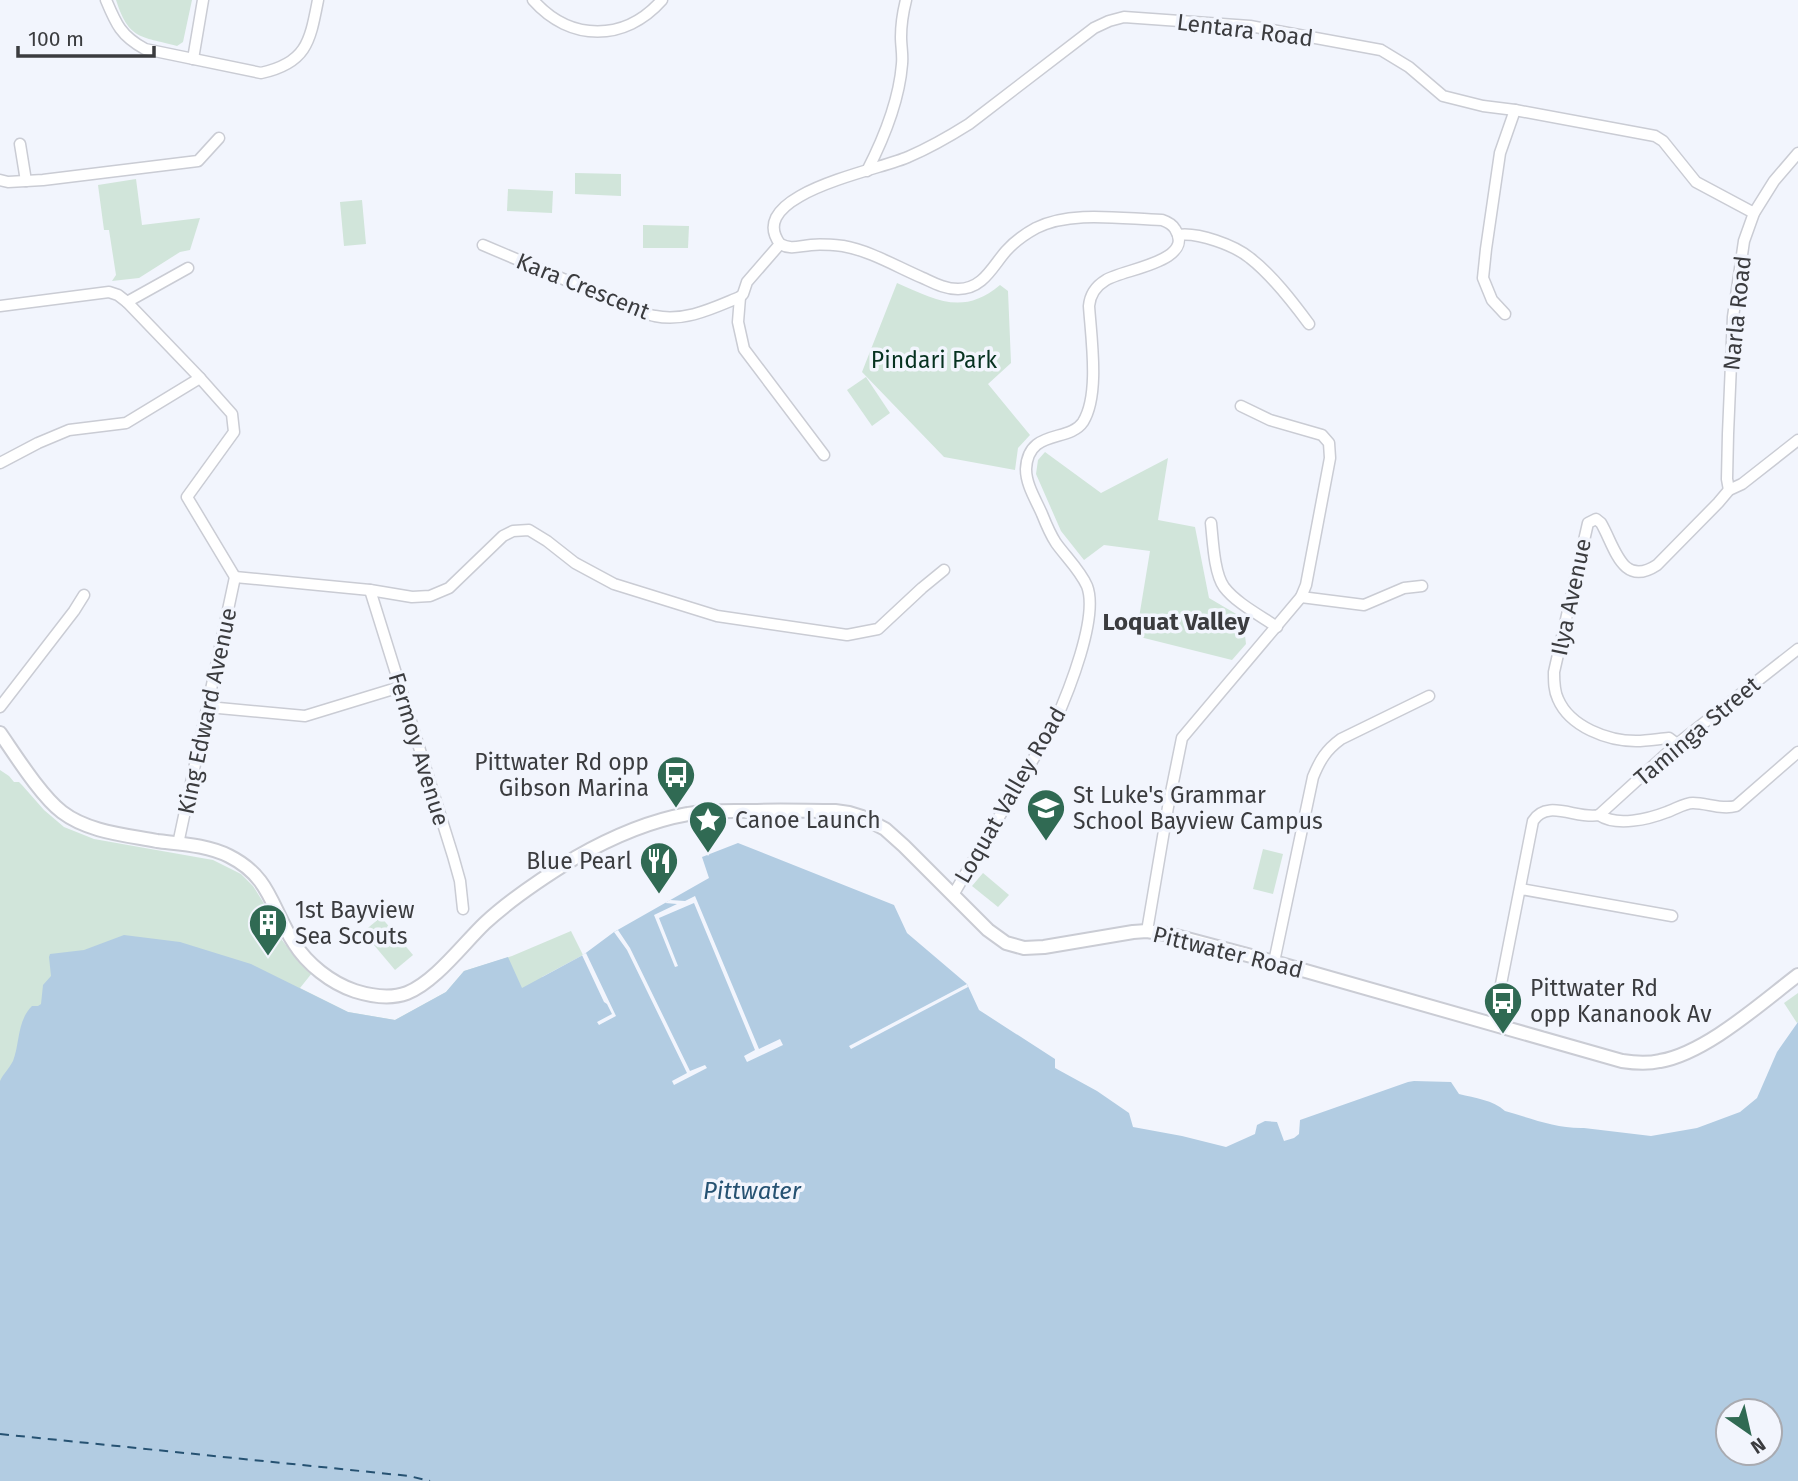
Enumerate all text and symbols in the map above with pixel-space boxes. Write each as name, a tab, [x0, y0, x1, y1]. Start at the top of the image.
street label: Lentara Road	[1175, 8, 1315, 52]
scale bar	[18, 14, 154, 58]
text: 100 m	[28, 26, 84, 52]
street label: Kara Crescent	[512, 247, 654, 326]
street label: Narla Road	[1717, 254, 1757, 372]
park label: Pindari Park	[871, 346, 997, 374]
street label: Ilya Avenue	[1545, 536, 1597, 658]
street label: King Edward Avenue	[171, 605, 243, 817]
district label: Loquat Valley	[1102, 608, 1250, 636]
street label: Fermoy Avenue	[382, 669, 456, 829]
street label: Taminga Street	[1628, 670, 1766, 792]
street label: Loquat Valley Road	[948, 702, 1072, 888]
place label: Pittwater Rd opp Gibson Marina	[474, 748, 649, 802]
bus stop icon: Pittwater Rd opp Gibson Marina	[655, 754, 697, 809]
place label: St Luke's Grammar School Bayview Campus	[1073, 781, 1323, 835]
school or university icon: St Luke's Grammar School Bayview Campus	[1025, 787, 1067, 842]
place icon: Canoe Launch	[687, 799, 729, 854]
place label: Canoe Launch	[735, 806, 881, 834]
restaurant icon: Blue Pearl	[638, 840, 680, 895]
place label: Blue Pearl	[526, 847, 632, 875]
place label: 1st Bayview Sea Scouts	[295, 896, 415, 950]
building icon: 1st Bayview Sea Scouts	[247, 902, 289, 957]
street label: Pittwater Road	[1150, 920, 1306, 984]
place label: Pittwater Rd opp Kananook Av	[1530, 974, 1712, 1028]
bus stop icon: Pittwater Rd opp Kananook Av	[1482, 980, 1524, 1035]
water label: Pittwater	[703, 1177, 802, 1205]
north arrow	[1714, 1397, 1784, 1467]
text: N	[1747, 1433, 1770, 1459]

